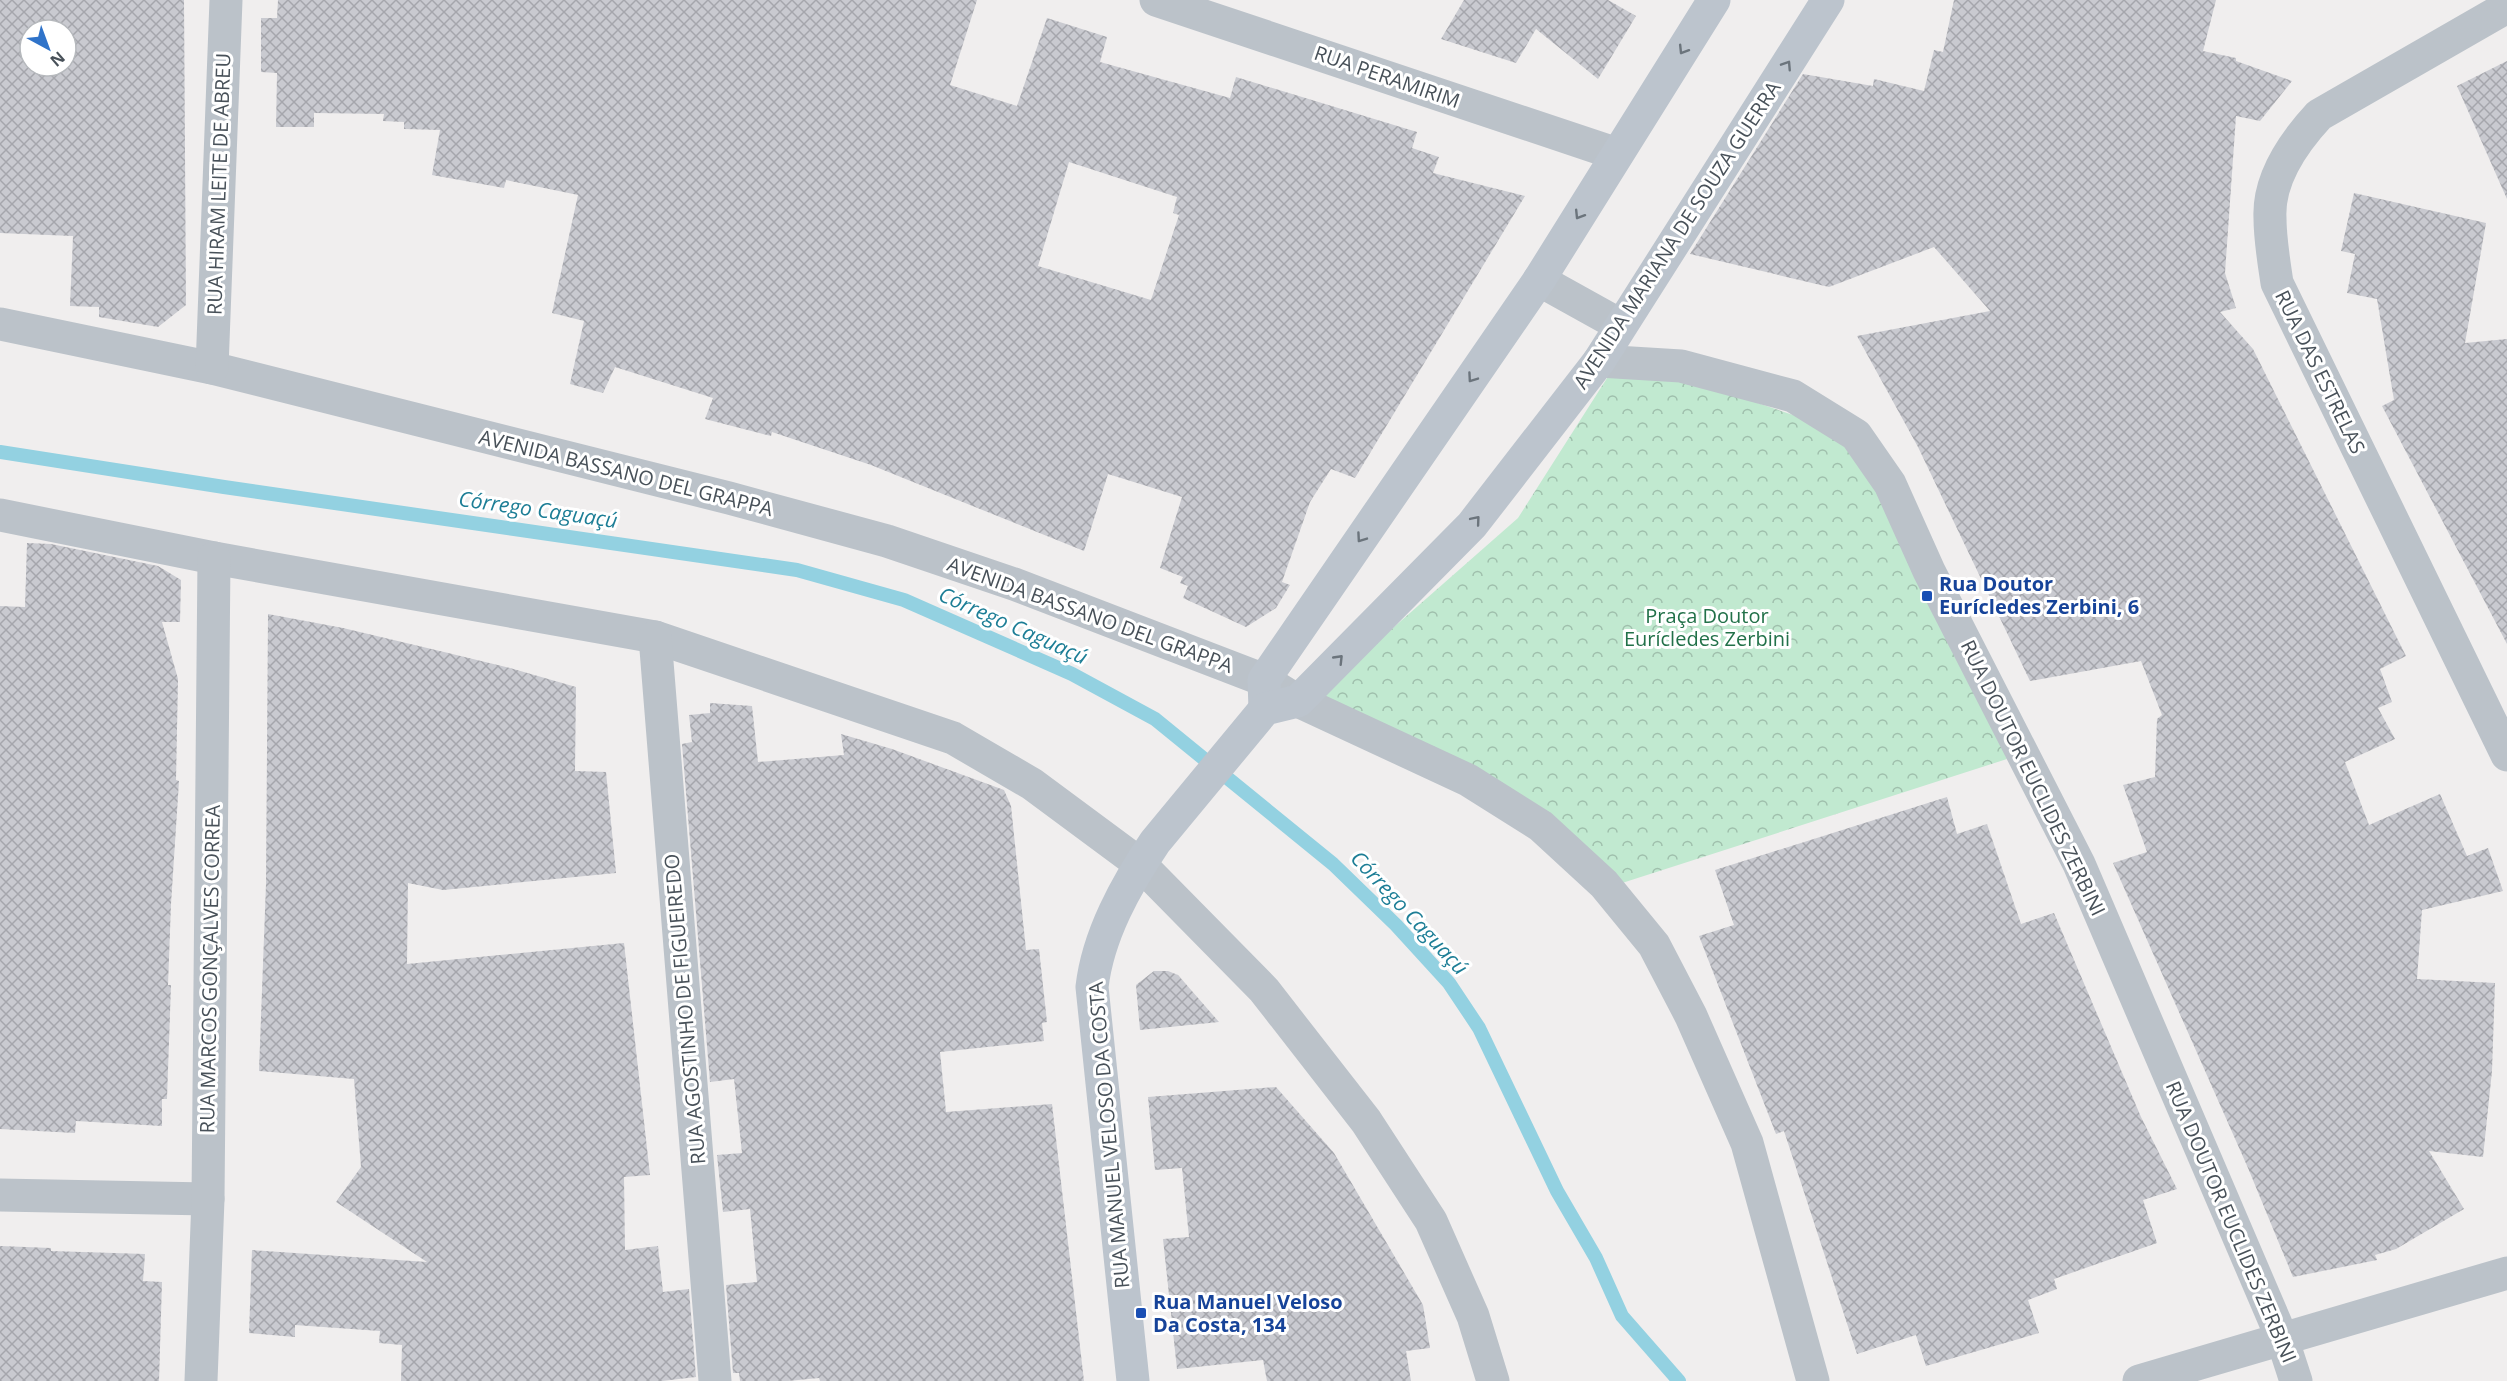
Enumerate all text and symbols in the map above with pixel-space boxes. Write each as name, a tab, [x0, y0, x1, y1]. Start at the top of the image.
north arrow	[18, 18, 78, 78]
street label: RUA PERAMIRIM	[1311, 39, 1464, 114]
one-way arrow	[1679, 43, 1690, 54]
text: N	[46, 47, 70, 72]
street label: RUA HIRAM LEITE DE ABREU	[200, 53, 237, 315]
one-way arrow	[1779, 61, 1791, 71]
street label: AVENIDA MARIANA DE SOUZA GUERRA	[1567, 75, 1787, 394]
one-way arrow	[1575, 209, 1587, 219]
street label: RUA DAS ESTRELAS	[2269, 286, 2372, 458]
one-way arrow	[1468, 371, 1479, 382]
street label: AVENIDA BASSANO DEL GRAPPA	[476, 423, 776, 522]
water label: Córrego Caguaçú	[457, 484, 619, 534]
one-way arrow	[1468, 516, 1479, 527]
one-way arrow	[1357, 532, 1368, 543]
street label: AVENIDA BASSANO DEL GRAPPA	[944, 550, 1237, 679]
place label: Rua Doutor Eurícledes Zerbini, 6	[1939, 570, 2139, 620]
water label: Córrego Caguaçú	[935, 580, 1092, 670]
marker: Rua Doutor Eurícledes Zerbini, 6	[1920, 589, 1934, 603]
park label: Praça Doutor Eurícledes Zerbini	[1624, 602, 1790, 652]
street label: RUA DOUTOR EUCLIDES ZERBINI	[1955, 635, 2112, 920]
one-way arrow	[1332, 656, 1343, 666]
street label: RUA MARCOS GONÇALVES CORREA	[193, 804, 226, 1134]
water label: Córrego Caguaçú	[1345, 844, 1475, 980]
street label: RUA AGOSTINHO DE FIGUEIREDO	[657, 853, 712, 1165]
street label: RUA MANUEL VELOSO DA COSTA	[1082, 980, 1135, 1289]
street label: RUA DOUTOR EUCLIDES ZERBINI	[2160, 1077, 2303, 1367]
place label: Rua Manuel Veloso Da Costa, 134	[1153, 1288, 1343, 1338]
marker: Rua Manuel Veloso Da Costa, 134	[1134, 1306, 1148, 1320]

